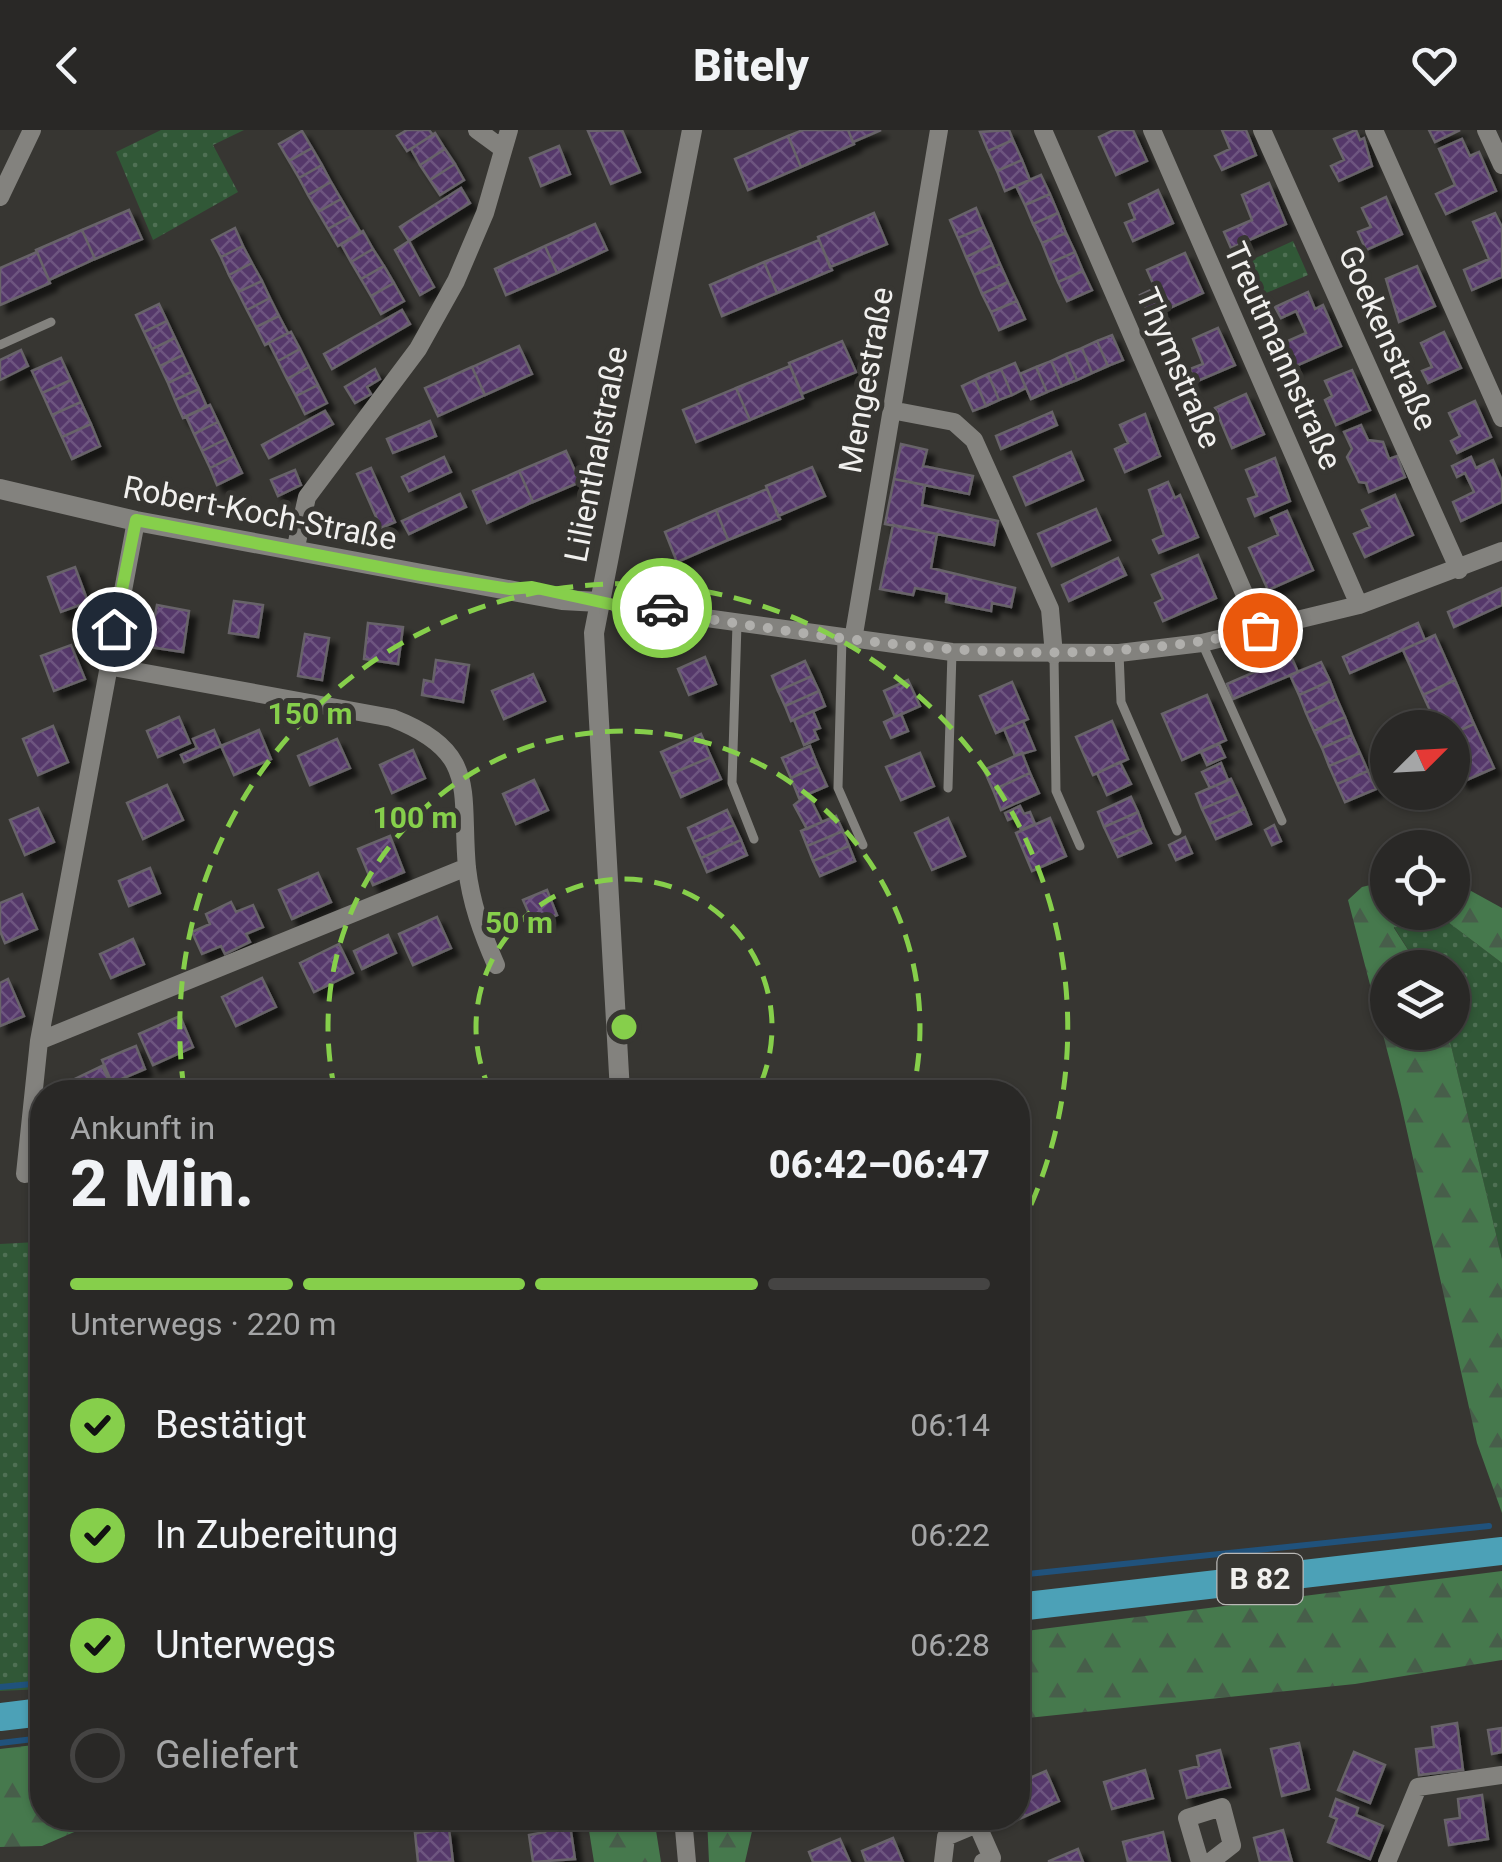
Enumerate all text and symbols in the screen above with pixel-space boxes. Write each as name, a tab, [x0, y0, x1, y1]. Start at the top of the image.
icon: back	[40, 38, 95, 93]
icon: heart	[1407, 38, 1462, 93]
text: Bitely	[693, 39, 809, 92]
street label: Treutmannstraße	[1216, 236, 1350, 476]
street label: Goekenstraße	[1330, 240, 1446, 436]
street label: Thymstraße	[1128, 282, 1230, 454]
street label: Mengestraße	[831, 284, 901, 476]
street label: Lilienthalstraße	[556, 343, 636, 565]
street label: Robert-Koch-Straße	[120, 468, 400, 558]
courier	[612, 558, 712, 658]
icon: car	[635, 581, 690, 636]
pin	[72, 587, 157, 672]
pin	[1218, 588, 1303, 673]
icon: home	[87, 602, 142, 657]
icon: bag	[1233, 603, 1288, 658]
text: 150 m	[267, 696, 353, 731]
north arrow	[1370, 710, 1470, 810]
map controls	[1370, 710, 1470, 1050]
text: 100 m	[372, 800, 458, 835]
button: locate	[1370, 830, 1470, 930]
text: 50 m	[485, 905, 553, 940]
button: layers	[1370, 950, 1470, 1050]
centre of rings	[606, 1009, 642, 1045]
text: Ankunft in	[70, 1109, 215, 1147]
text: 06:42–06:47	[769, 1143, 990, 1187]
text: 2 Min.	[70, 1146, 254, 1222]
text: Unterwegs · 220 m	[70, 1305, 337, 1343]
icon: check	[70, 1398, 125, 1453]
text: Bestätigt	[155, 1403, 307, 1447]
text: 06:14	[910, 1406, 990, 1444]
icon: check	[70, 1508, 125, 1563]
text: In Zubereitung	[155, 1513, 398, 1557]
text: 06:22	[910, 1516, 990, 1554]
road number: B 82	[1218, 1554, 1302, 1604]
icon: check	[70, 1618, 125, 1673]
text: Unterwegs	[155, 1623, 336, 1667]
text: 06:28	[910, 1626, 990, 1664]
text: Geliefert	[155, 1733, 299, 1777]

